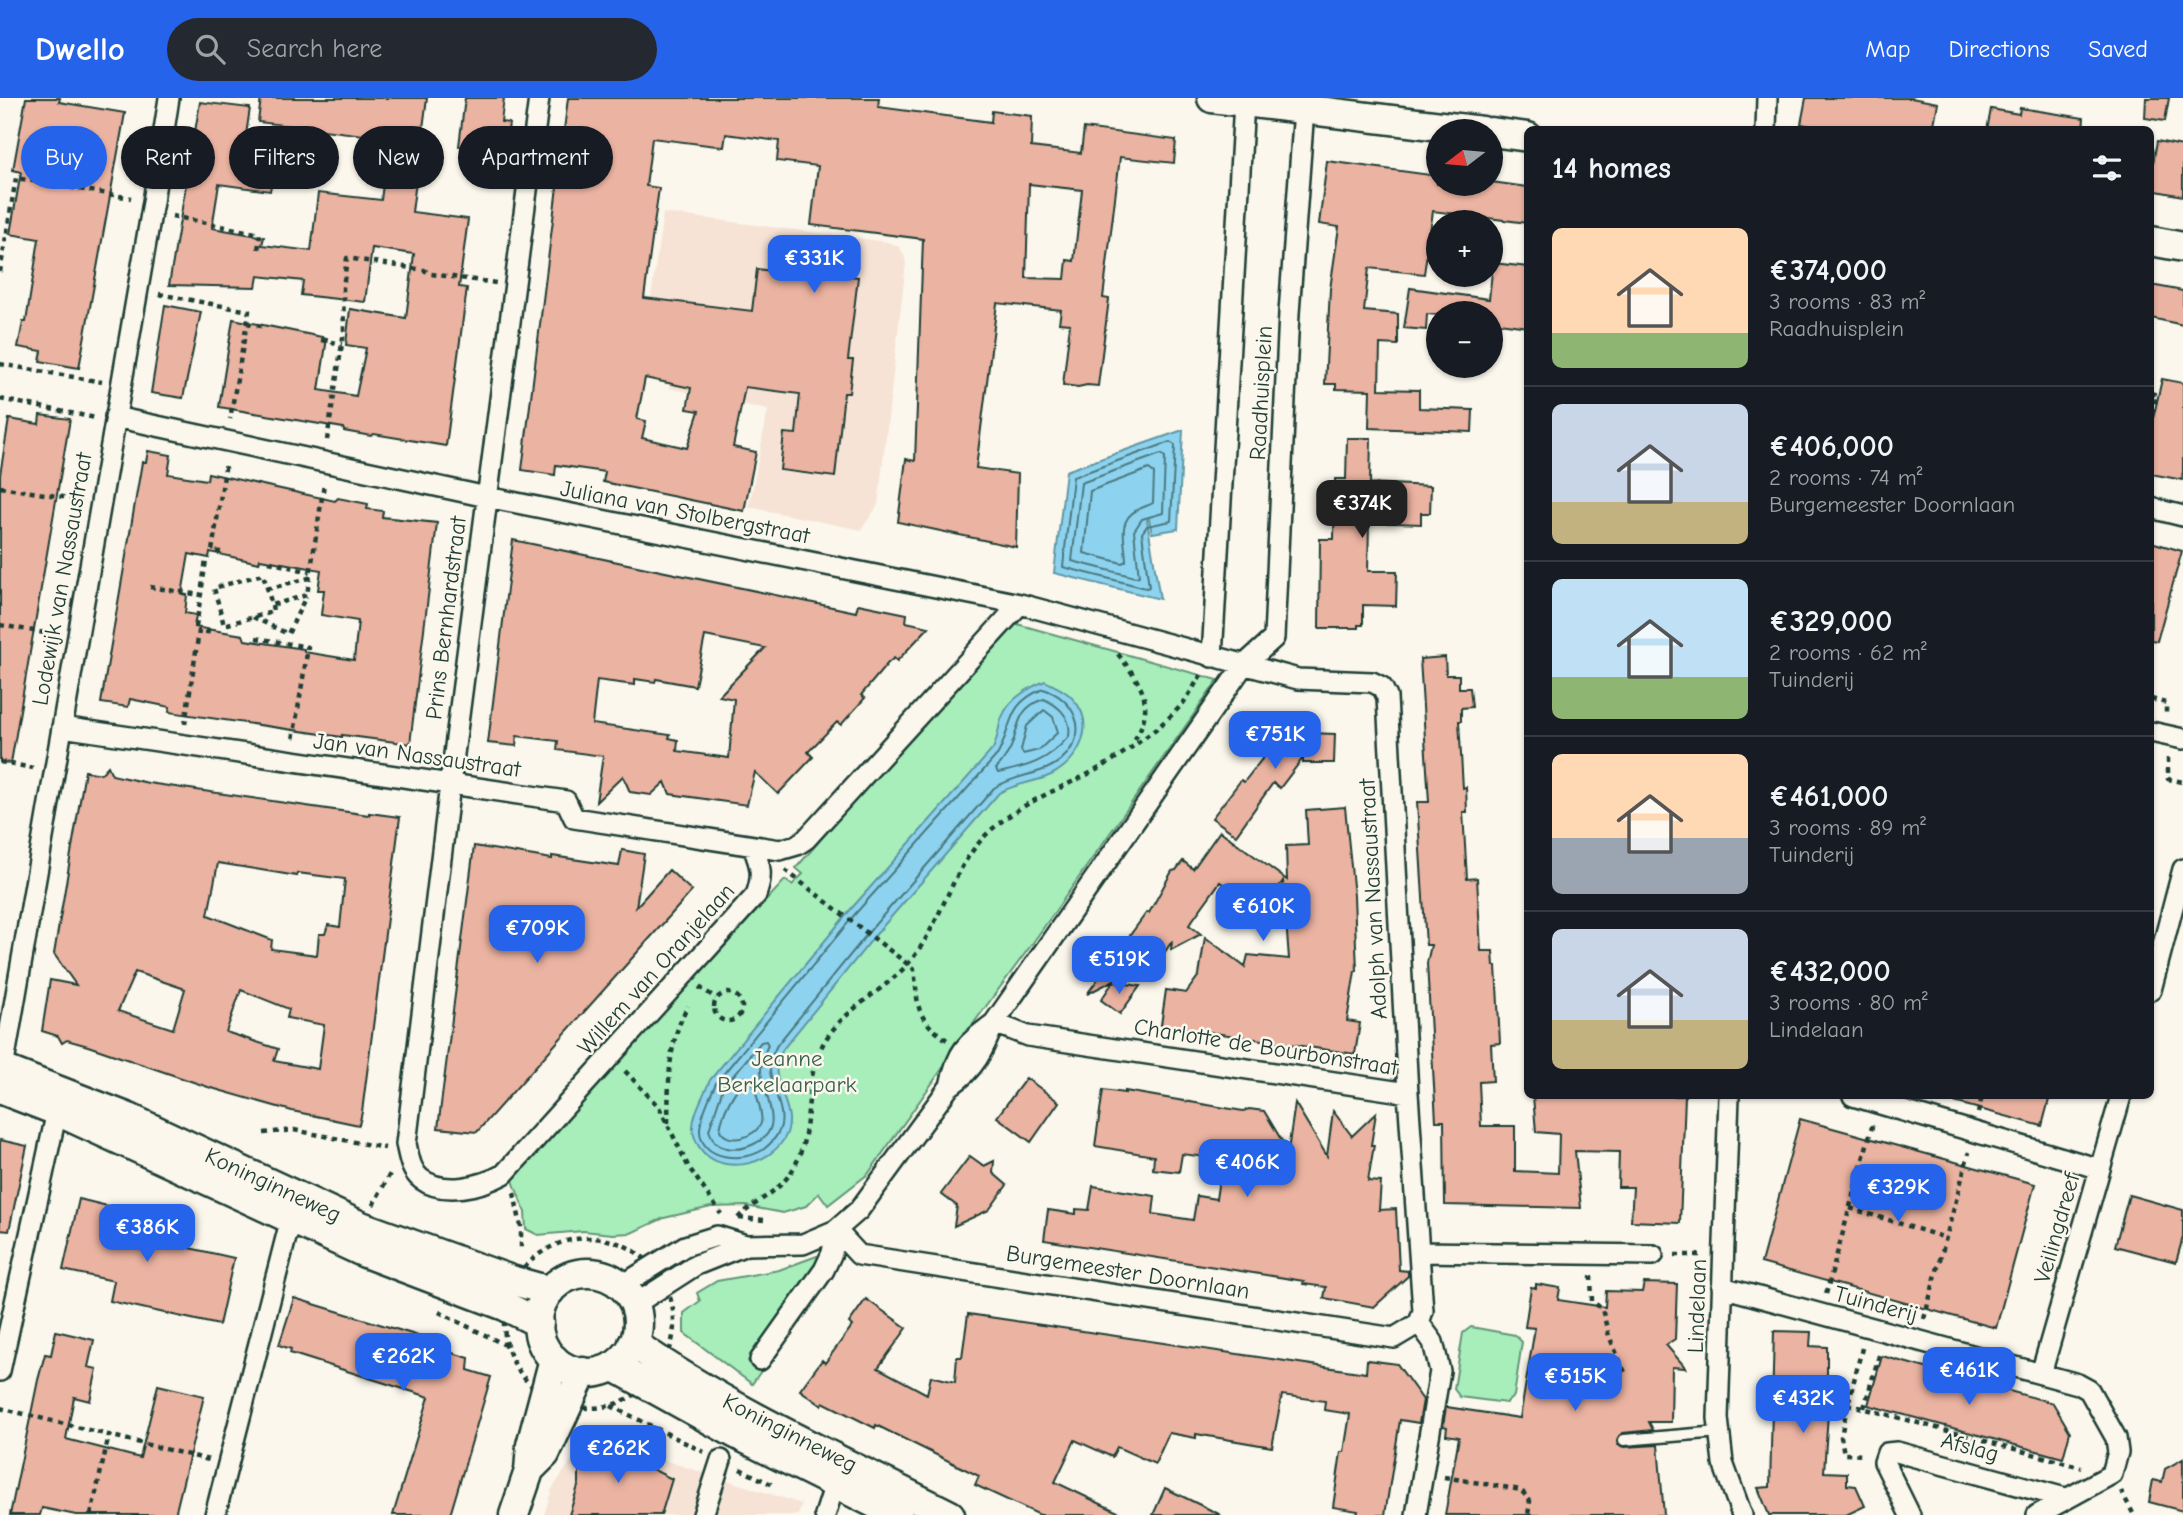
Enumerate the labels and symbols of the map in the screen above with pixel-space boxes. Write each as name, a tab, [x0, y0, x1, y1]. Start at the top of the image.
north arrow	[1426, 119, 1503, 196]
pin: €331K	[765, 236, 863, 295]
street label: Raadhuisplein	[1244, 325, 1278, 461]
street label: Lodewijk van Nassaustraat	[26, 449, 98, 708]
street label: Juliana van Stolbergstraat	[558, 475, 813, 550]
pin: €374K	[1313, 480, 1411, 540]
street label: Prins Bernhardstraat	[420, 513, 472, 721]
pin: €751K	[1226, 712, 1324, 771]
street label: Jan van Nassaustraat	[312, 727, 524, 783]
street label: Adolph van Nassaustraat	[1353, 776, 1393, 1020]
street label: Willem van Oranjelaan	[572, 878, 740, 1060]
pin: €610K	[1214, 884, 1312, 943]
pin: €709K	[488, 906, 586, 965]
pin: €519K	[1070, 936, 1168, 996]
street label: Charlotte de Bourbonstraat	[1132, 1013, 1401, 1081]
park label: Jeanne Berkelaarpark	[717, 1045, 857, 1098]
pin: €406K	[1198, 1140, 1296, 1199]
street label: Koninginneweg	[201, 1142, 345, 1228]
pin: €329K	[1849, 1164, 1947, 1224]
street label: Veilingdreef	[2028, 1168, 2086, 1286]
pin: €386K	[98, 1204, 196, 1264]
street label: Burgemeester Doornlaan	[1004, 1239, 1252, 1305]
street label: Lindelaan	[1682, 1258, 1712, 1354]
street label: Tuinderij	[1831, 1280, 1921, 1328]
pin: €262K	[354, 1334, 452, 1393]
pin: €461K	[1920, 1348, 2018, 1407]
pin: €515K	[1526, 1354, 1624, 1413]
pin: €432K	[1754, 1376, 1852, 1435]
street label: Koninginneweg	[718, 1388, 862, 1478]
pin: €262K	[569, 1426, 667, 1485]
street label: Afslag	[1938, 1426, 2002, 1468]

